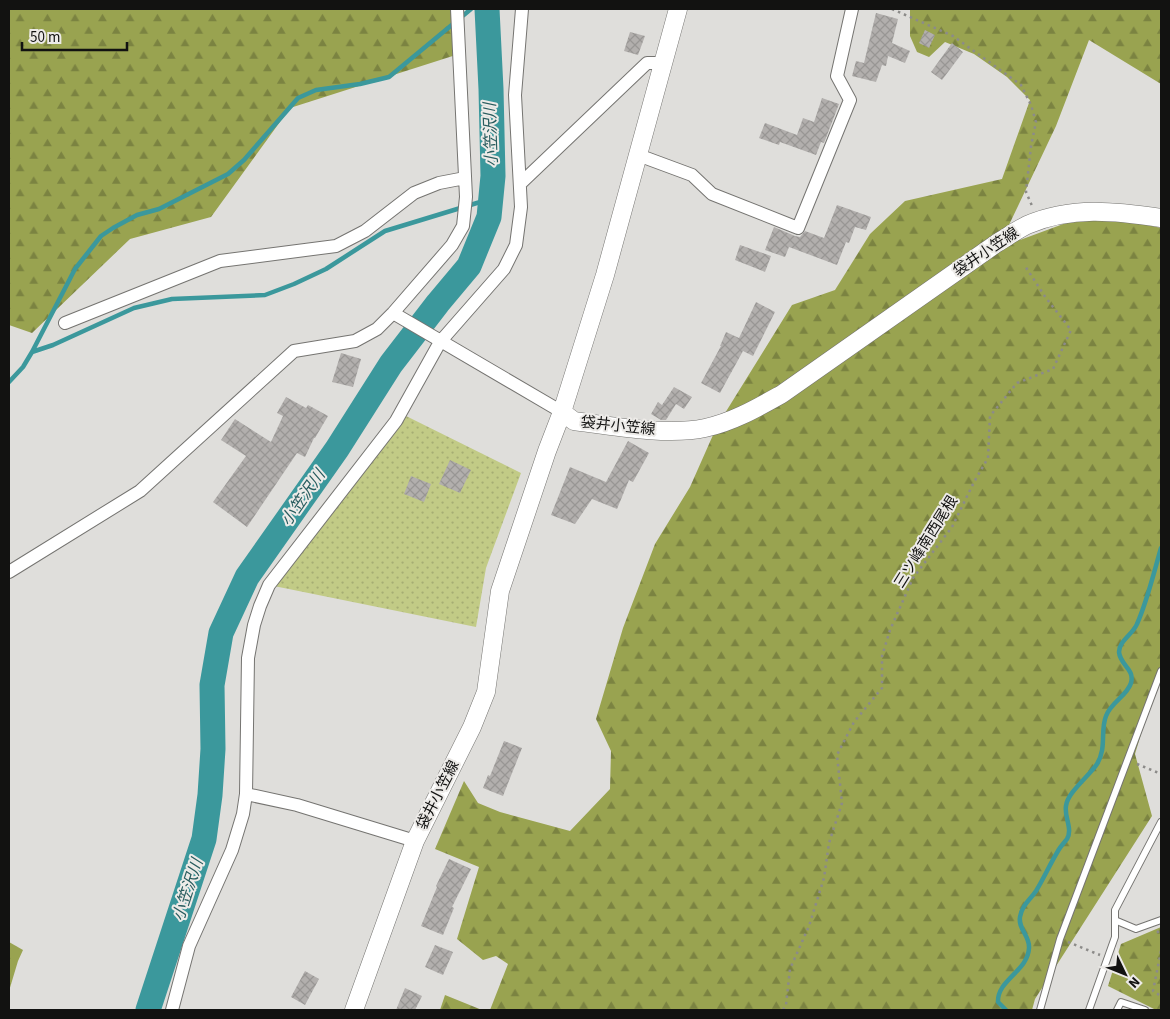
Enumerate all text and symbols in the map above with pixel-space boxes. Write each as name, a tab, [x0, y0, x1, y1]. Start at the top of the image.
scale bar	[22, 20, 128, 52]
text: 50 m	[30, 27, 60, 48]
water label: 小笠沢川	[479, 101, 503, 167]
street label: 袋井小笠線	[949, 222, 1023, 282]
street label: 袋井小笠線	[580, 412, 656, 440]
water label: 小笠沢川	[276, 464, 332, 531]
street label: 三ツ峰南西尾根	[889, 492, 963, 592]
street label: 袋井小笠線	[412, 757, 464, 833]
water label: 小笠沢川	[168, 854, 209, 924]
north arrow	[1100, 949, 1150, 999]
text: N	[1123, 972, 1144, 992]

